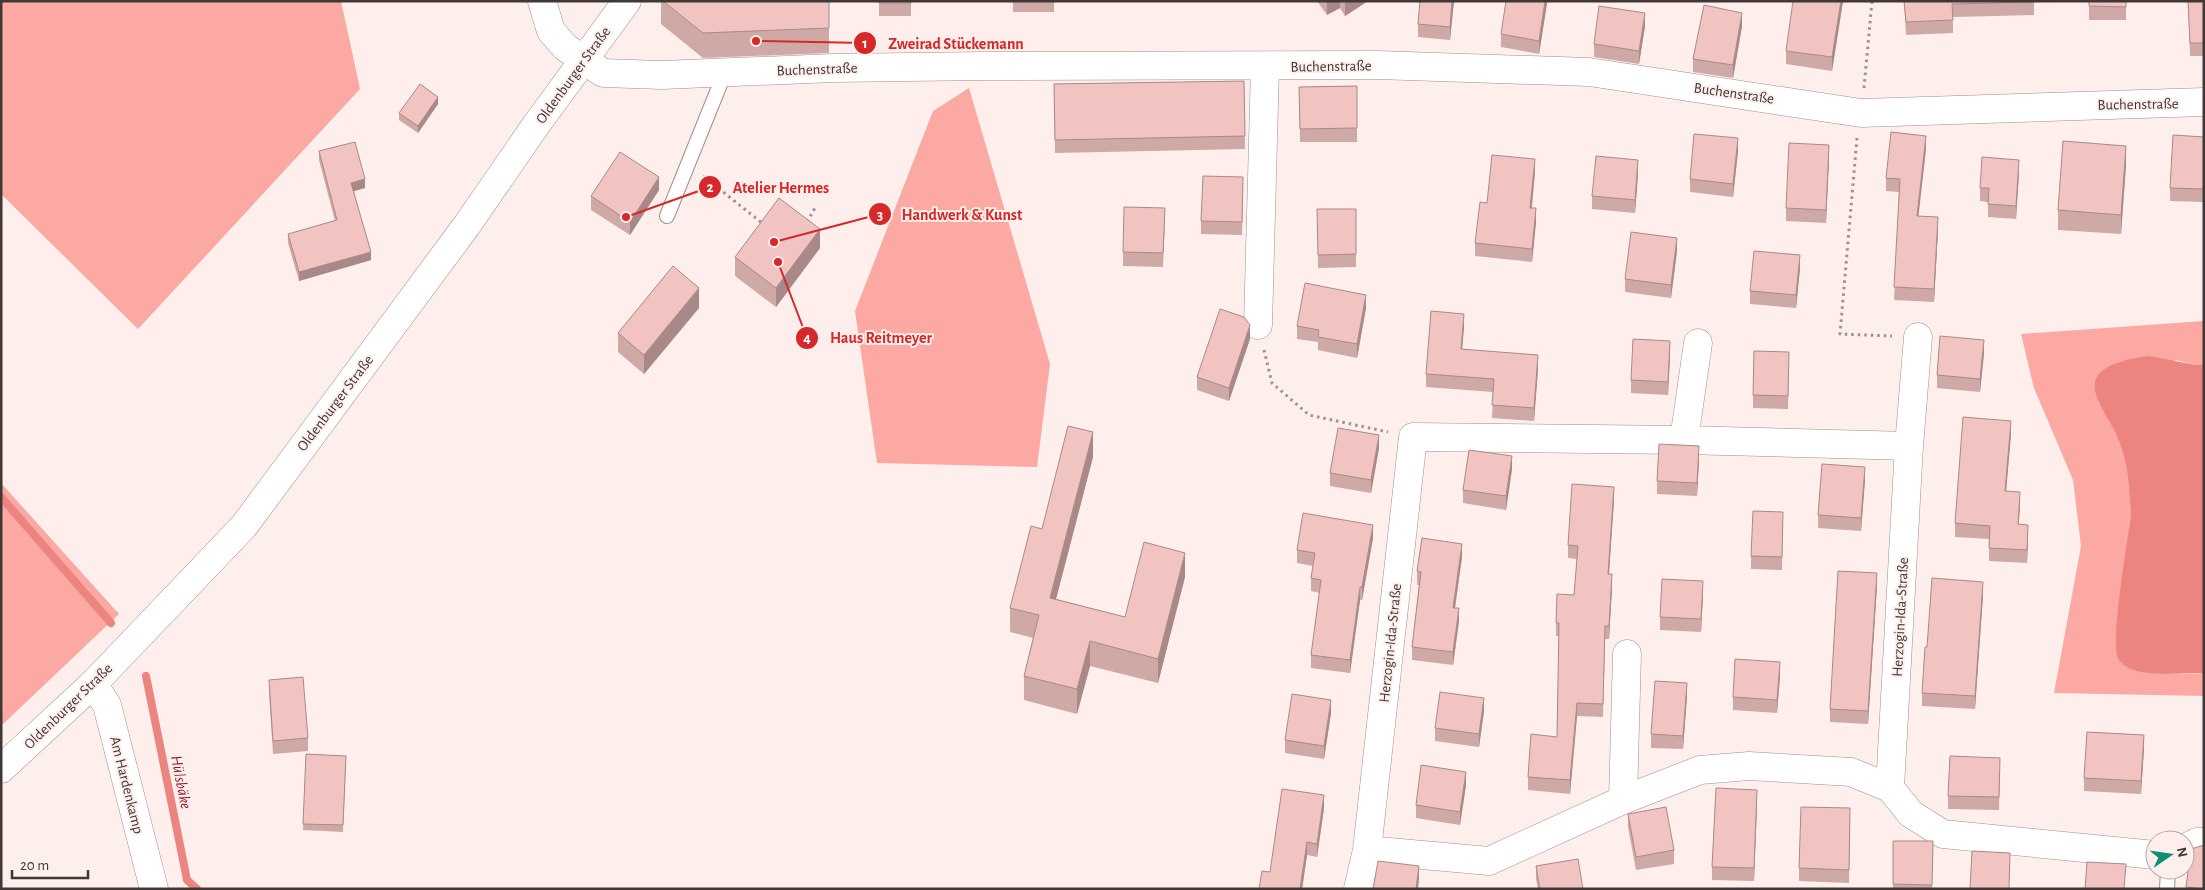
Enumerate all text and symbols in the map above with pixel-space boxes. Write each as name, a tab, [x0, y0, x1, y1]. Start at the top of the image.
street label: Oldenburger Straße	[533, 24, 614, 127]
callout: Zweirad Stückemann	[853, 28, 1033, 59]
text: 1	[862, 36, 868, 51]
text: Zweirad Stückemann	[888, 36, 1024, 52]
street label: Buchenstraße	[1290, 58, 1372, 75]
street label: Buchenstraße	[776, 61, 858, 78]
street label: Buchenstraße	[1693, 80, 1775, 107]
street label: Buchenstraße	[2097, 96, 2179, 113]
callout: Atelier Hermes	[697, 172, 839, 203]
text: 2	[706, 180, 714, 195]
text: Atelier Hermes	[733, 180, 829, 196]
callout: Handwerk & Kunst	[867, 199, 1033, 230]
text: Handwerk & Kunst	[902, 207, 1023, 223]
text: 3	[877, 208, 883, 223]
callout: Haus Reitmeyer	[795, 322, 942, 353]
text: Haus Reitmeyer	[830, 330, 932, 347]
text: 4	[803, 331, 811, 346]
street label: Oldenburger Straße	[295, 352, 376, 454]
street label: Herzogin-Ida-Straße	[1890, 557, 1911, 677]
street label: Herzogin-Ida-Straße	[1377, 583, 1404, 703]
street label: Oldenburger Straße	[21, 661, 115, 752]
street label: Am Hardenkamp	[107, 735, 146, 835]
water label: Hülsbäke	[168, 754, 194, 810]
north arrow	[2145, 830, 2195, 880]
text: N	[2174, 846, 2190, 859]
scale bar	[12, 848, 89, 880]
text: 20 m	[20, 858, 49, 873]

